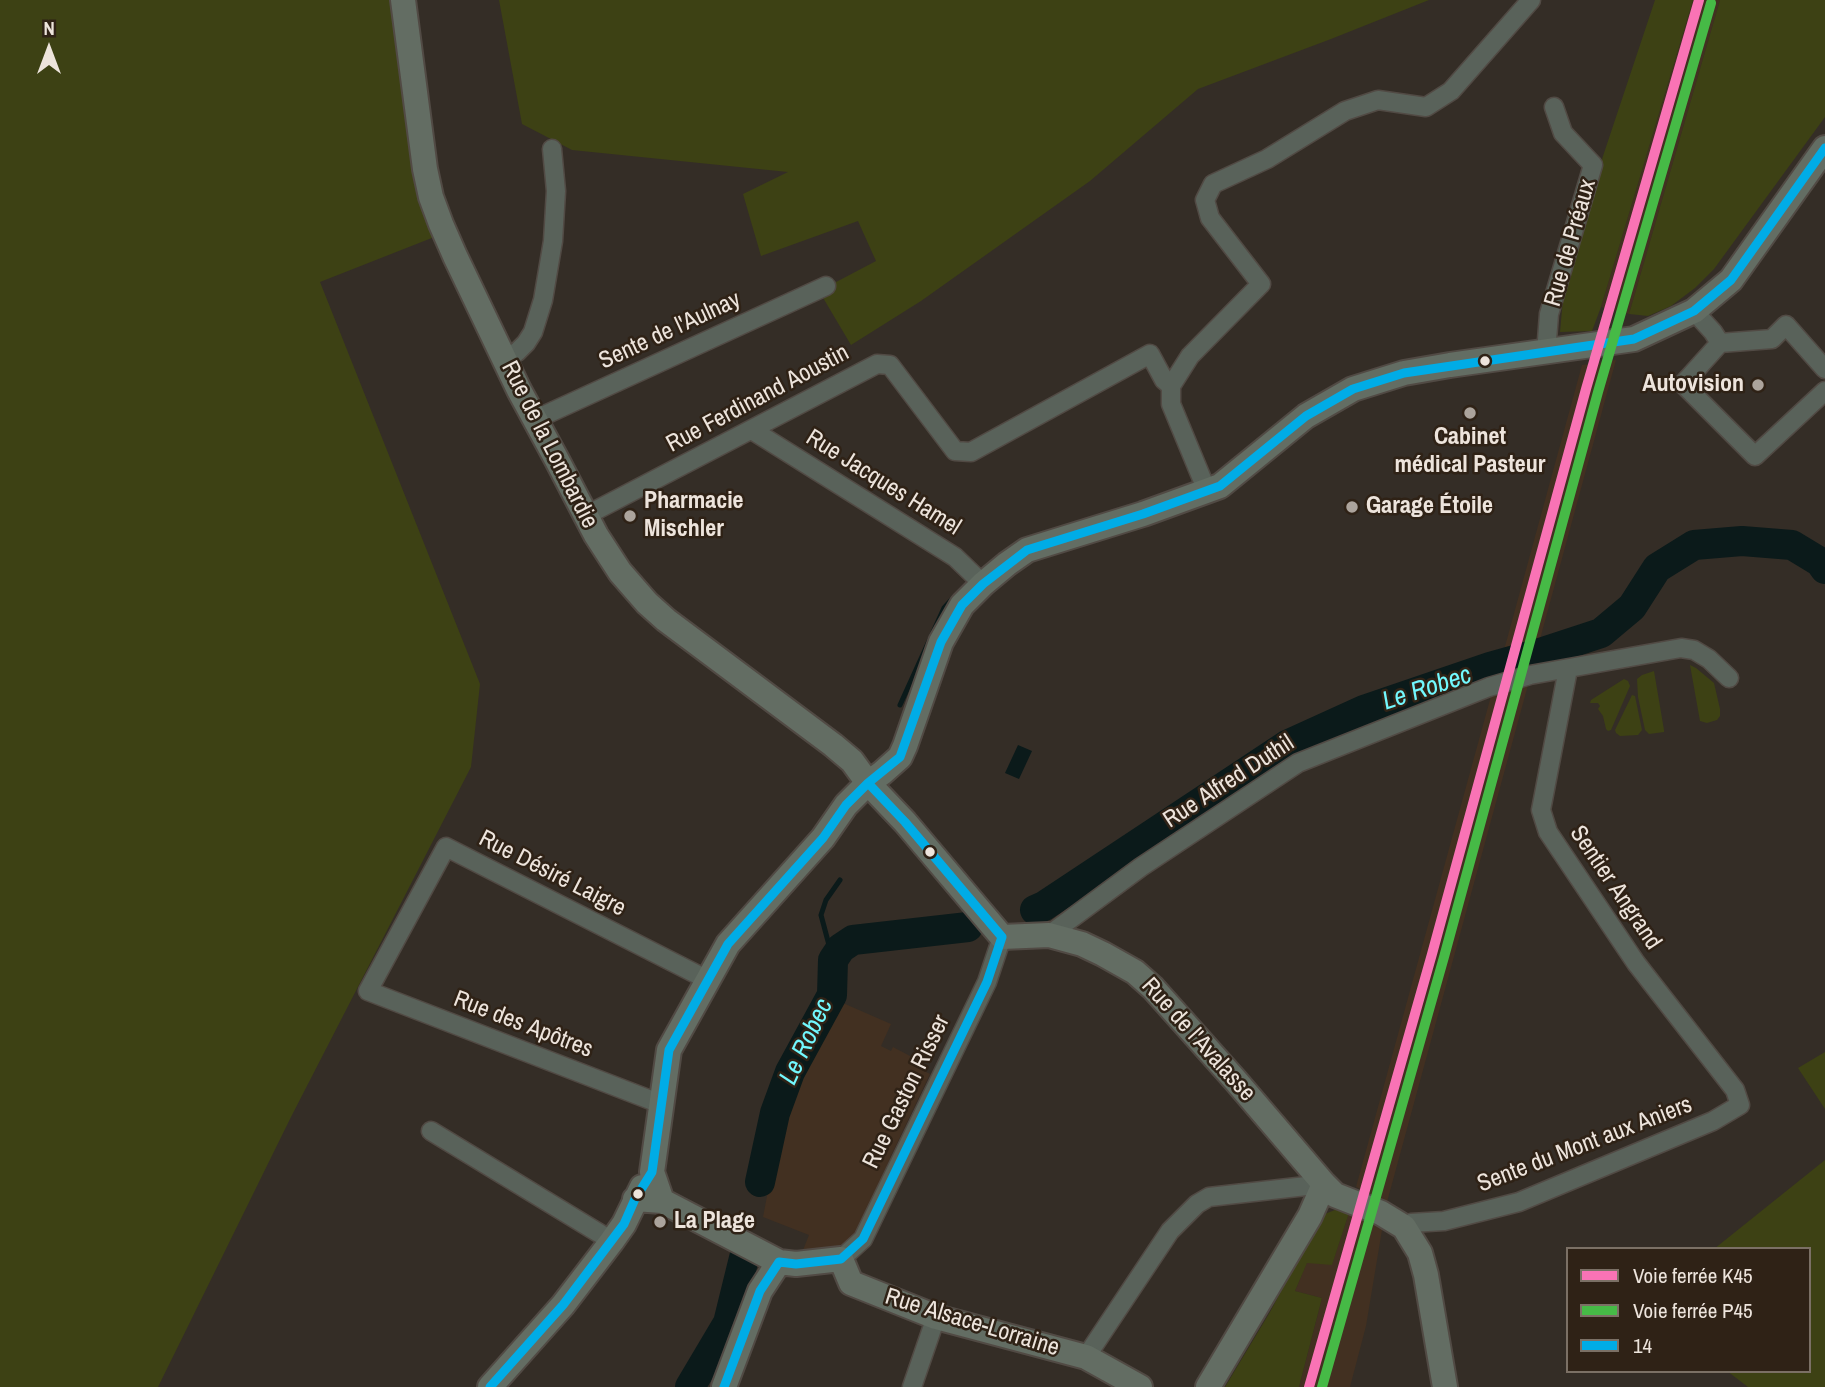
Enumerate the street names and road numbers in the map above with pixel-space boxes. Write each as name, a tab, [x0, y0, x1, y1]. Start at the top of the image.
street label: Rue de Préaux	[1539, 176, 1603, 310]
street label: Sente de l'Aulnay	[595, 286, 745, 376]
street label: Rue Ferdinand Aoustin	[662, 339, 854, 459]
street label: Rue de la Lombardie	[494, 357, 604, 533]
street label: Rue Jacques Hamel	[800, 424, 966, 542]
street label: Rue Alfred Duthil	[1158, 729, 1300, 835]
street label: Sentier Angrand	[1563, 821, 1667, 955]
street label: Rue Désiré Laigre	[474, 825, 630, 923]
street label: Rue de l'Avalasse	[1135, 972, 1261, 1108]
street label: Rue des Apôtres	[449, 985, 597, 1065]
street label: Rue Gaston Risser	[857, 1010, 957, 1174]
street label: Sente du Mont aux Aniers	[1474, 1091, 1696, 1199]
street label: Rue Alsace-Lorraine	[881, 1283, 1063, 1363]

